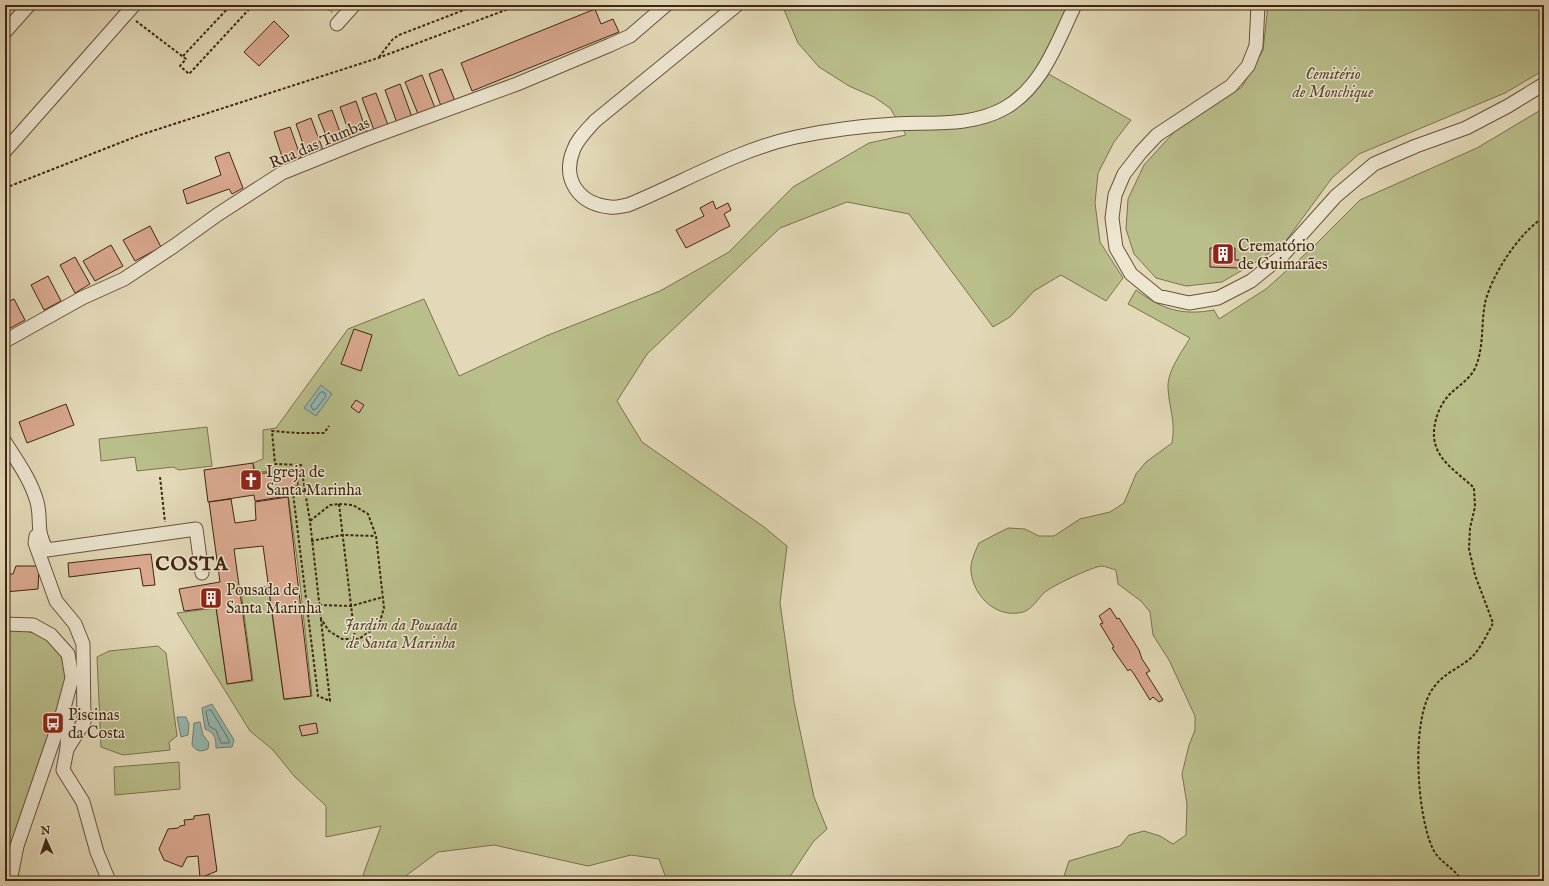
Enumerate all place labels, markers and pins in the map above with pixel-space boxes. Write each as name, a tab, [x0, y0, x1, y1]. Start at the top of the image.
place label: Crematório de Guimarães	[1238, 237, 1328, 275]
building icon: Crematório de Guimarães	[1210, 241, 1236, 267]
place label: Igreja de Santa Marinha	[266, 463, 362, 501]
church icon: Igreja de Santa Marinha	[238, 467, 264, 493]
place label: Pousada de Santa Marinha	[226, 581, 322, 619]
building icon: Pousada de Santa Marinha	[198, 585, 224, 611]
place label: Piscinas da Costa	[68, 706, 125, 744]
bus stop icon: Piscinas da Costa	[40, 710, 66, 736]

